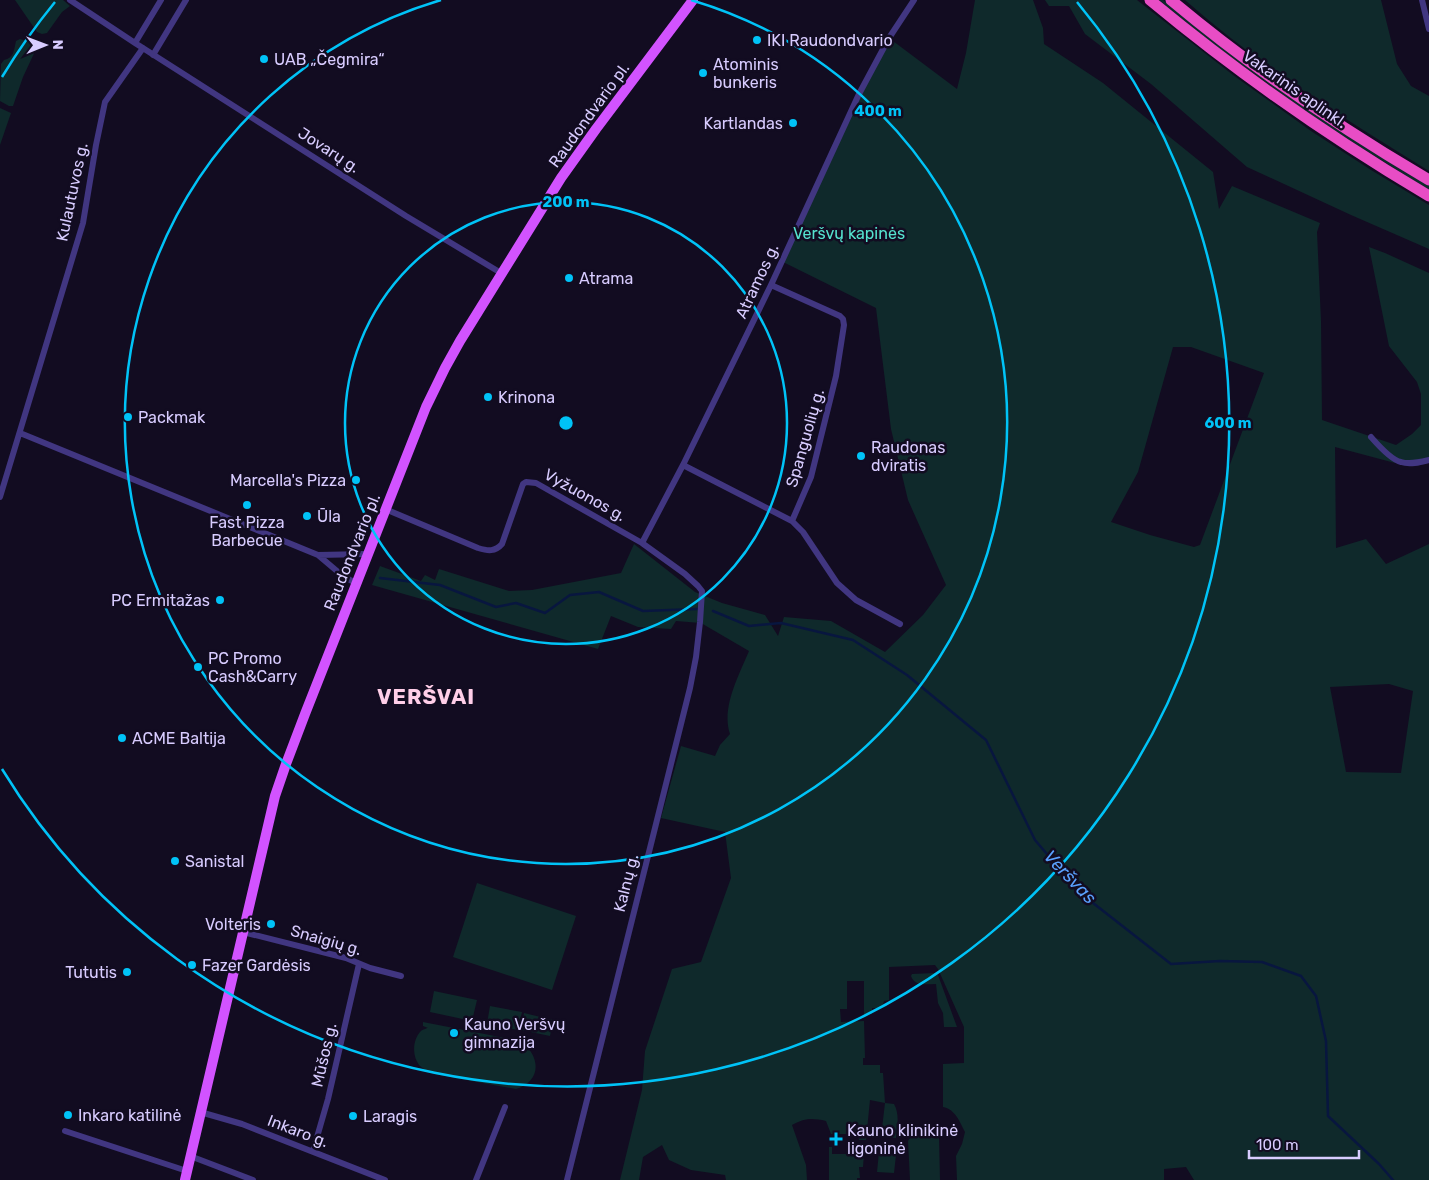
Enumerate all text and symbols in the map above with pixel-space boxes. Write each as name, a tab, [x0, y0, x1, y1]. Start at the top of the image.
north arrow	[20, 20, 70, 70]
place label: IKI Raudondvario	[767, 31, 893, 50]
marker: IKI Raudondvario	[751, 34, 763, 46]
text: N	[49, 40, 66, 50]
street label: Vakarinis aplinkl.	[1239, 46, 1351, 132]
place label: UAB „Čegmira“	[274, 49, 385, 69]
marker: UAB „Čegmira“	[258, 53, 270, 65]
place label: Atominis bunkeris	[713, 55, 779, 92]
street label: Raudondvario pl.	[545, 59, 633, 171]
marker: Atominis bunkeris	[697, 67, 709, 79]
text: 400 m	[854, 102, 902, 120]
place label: Kartlandas	[703, 114, 783, 133]
marker: Kartlandas	[787, 117, 799, 129]
street label: Jovarų g.	[295, 123, 363, 177]
street label: Kulautuvos g.	[52, 141, 92, 243]
text: 200 m	[542, 193, 590, 211]
park label: Veršvų kapinės	[793, 224, 905, 243]
street label: Atramos g.	[731, 241, 783, 321]
place label: Atrama	[579, 269, 633, 288]
marker: Atrama	[563, 272, 575, 284]
street label: Spanguolių g.	[782, 387, 828, 489]
place label: Krinona	[498, 388, 555, 407]
marker: Krinona	[482, 391, 494, 403]
place label: Packmak	[138, 408, 206, 427]
marker: Packmak	[122, 411, 134, 423]
centre of rings	[557, 414, 575, 432]
text: 600 m	[1204, 414, 1252, 432]
place label: Raudonas dviratis	[871, 438, 945, 475]
marker: Raudonas dviratis	[855, 450, 867, 462]
street label: Vyžuonos g.	[541, 465, 629, 525]
place label: Marcella's Pizza	[230, 471, 346, 490]
marker: Marcella's Pizza	[350, 474, 362, 486]
street label: Raudondvario pl.	[320, 491, 384, 613]
marker: Fast Pizza Barbecue	[241, 499, 253, 511]
place label: Ūla	[317, 507, 341, 526]
marker: Ūla	[301, 510, 313, 522]
place label: Fast Pizza Barbecue	[209, 513, 285, 550]
place label: PC Ermitažas	[111, 591, 210, 610]
marker: PC Ermitažas	[214, 594, 226, 606]
place label: PC Promo Cash&Carry	[208, 649, 297, 686]
marker: PC Promo Cash&Carry	[192, 661, 204, 673]
district label: VERŠVAI	[377, 684, 475, 709]
place label: ACME Baltija	[132, 729, 226, 748]
marker: ACME Baltija	[116, 732, 128, 744]
water label: Veršvas	[1039, 846, 1101, 908]
place label: Sanistal	[185, 852, 244, 871]
street label: Kalnų g.	[610, 852, 642, 914]
marker: Sanistal	[169, 855, 181, 867]
place label: Volteris	[205, 915, 261, 934]
marker: Volteris	[265, 918, 277, 930]
street label: Snaigių g.	[288, 921, 364, 959]
place label: Fazer Gardėsis	[202, 956, 311, 975]
marker: Fazer Gardėsis	[186, 959, 198, 971]
place label: Tututis	[65, 963, 117, 982]
marker: Tututis	[121, 966, 133, 978]
place label: Kauno Veršvų gimnazija	[464, 1015, 565, 1052]
street label: Mūšos g.	[307, 1021, 341, 1089]
marker: Kauno Veršvų gimnazija	[448, 1027, 460, 1039]
place label: Inkaro katilinė	[78, 1106, 181, 1125]
place label: Laragis	[363, 1107, 417, 1126]
marker: Inkaro katilinė	[62, 1109, 74, 1121]
marker: Laragis	[347, 1110, 359, 1122]
street label: Inkaro g.	[265, 1111, 331, 1151]
place label: Kauno klinikinė ligoninė	[847, 1121, 958, 1158]
scale bar	[1249, 1128, 1359, 1160]
marker: Kauno klinikinė ligoninė	[829, 1132, 843, 1146]
text: 100 m	[1256, 1136, 1298, 1154]

